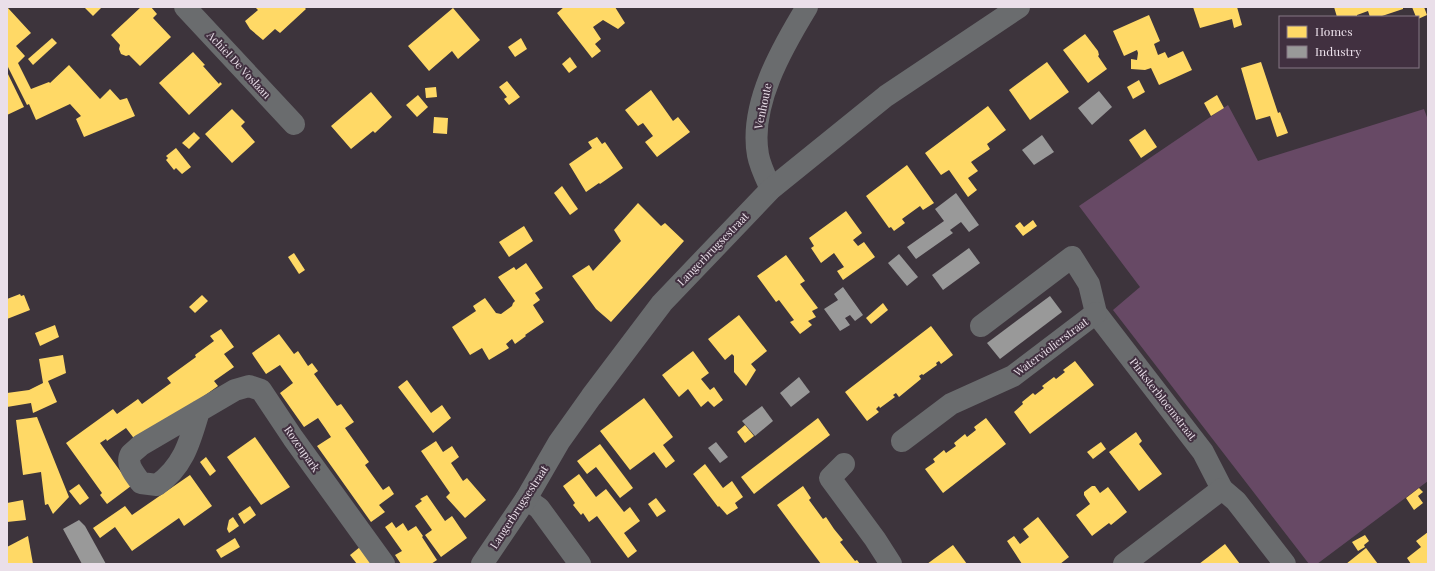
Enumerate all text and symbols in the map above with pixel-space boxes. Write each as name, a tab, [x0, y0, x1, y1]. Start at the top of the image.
legend	[1279, 16, 1419, 68]
text: Homes	[1315, 23, 1353, 39]
street label: Achiel De Voslaan	[203, 27, 275, 102]
text: Industry	[1315, 43, 1361, 59]
street label: Venhoute	[750, 81, 775, 131]
street label: Langerbrugsestraat	[674, 209, 752, 289]
street label: Waterviolierstraat	[1010, 314, 1091, 380]
street label: Pinksterbloemstraat	[1127, 355, 1200, 443]
street label: Rozenpark	[281, 423, 324, 475]
street label: Langerbrugsestraat	[486, 462, 551, 551]

